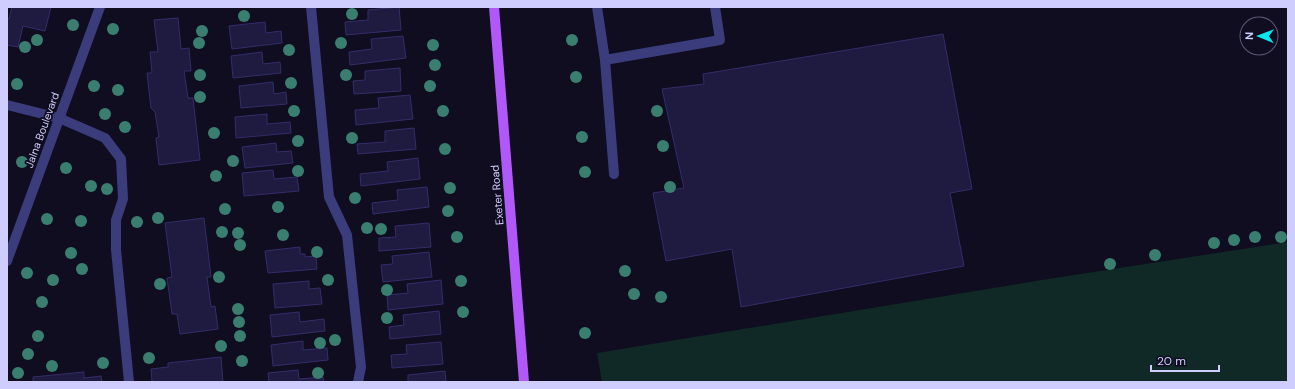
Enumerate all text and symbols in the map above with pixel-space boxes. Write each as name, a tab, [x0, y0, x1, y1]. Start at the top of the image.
north arrow	[1239, 16, 1279, 56]
text: N	[1242, 32, 1256, 40]
street label: Jalna Boulevard	[22, 90, 62, 170]
street label: Exeter Road	[487, 164, 507, 226]
scale bar	[1151, 347, 1219, 373]
text: 20 m	[1157, 353, 1186, 369]

